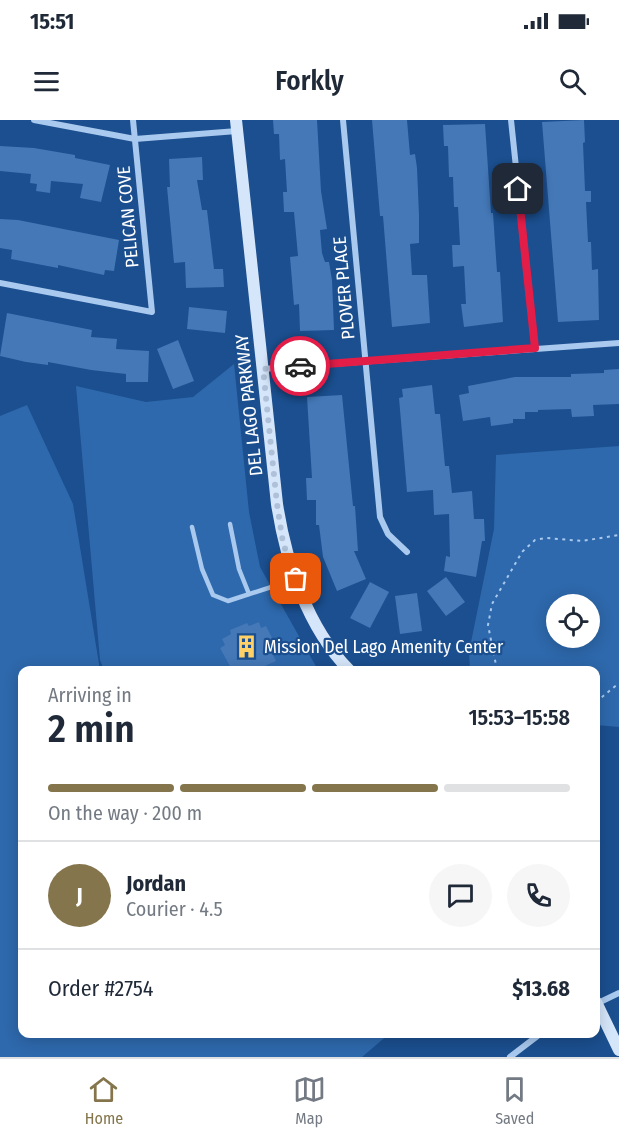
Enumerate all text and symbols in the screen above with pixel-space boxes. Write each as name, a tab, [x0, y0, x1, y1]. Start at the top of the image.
text: 15:51	[30, 8, 74, 35]
icon: menu	[30, 65, 63, 98]
text: Forkly	[275, 65, 344, 97]
icon: search	[556, 65, 589, 98]
pin	[492, 163, 543, 214]
street label: PELICAN COVE	[113, 165, 143, 269]
icon: home	[501, 172, 534, 205]
street label: PLOVER PLACE	[329, 235, 359, 341]
street label: DEL LAGO PARKWAY	[231, 333, 267, 477]
courier	[270, 336, 330, 396]
icon: car	[284, 350, 317, 383]
pin	[270, 553, 321, 604]
icon: bag	[279, 562, 312, 595]
map controls	[546, 594, 600, 648]
button: locate	[546, 594, 600, 648]
building icon: Mission Del Lago Amenity Center	[233, 634, 259, 660]
place label: Mission Del Lago Amenity Center	[264, 636, 504, 658]
text: Arriving in	[48, 683, 132, 707]
text: 15:53–15:58	[468, 704, 570, 731]
text: 2 min	[48, 706, 135, 752]
text: On the way · 200 m	[48, 801, 202, 825]
button: chat	[429, 864, 492, 927]
button: phone	[507, 864, 570, 927]
text: Jordan	[126, 870, 186, 897]
text: J	[76, 882, 83, 909]
text: Courier · 4.5	[126, 897, 223, 921]
text: Order #2754	[48, 975, 154, 1002]
text: $13.68	[512, 975, 570, 1002]
tab: Home	[85, 1073, 123, 1128]
tab: Map	[293, 1073, 326, 1128]
tab: Saved	[495, 1073, 534, 1128]

